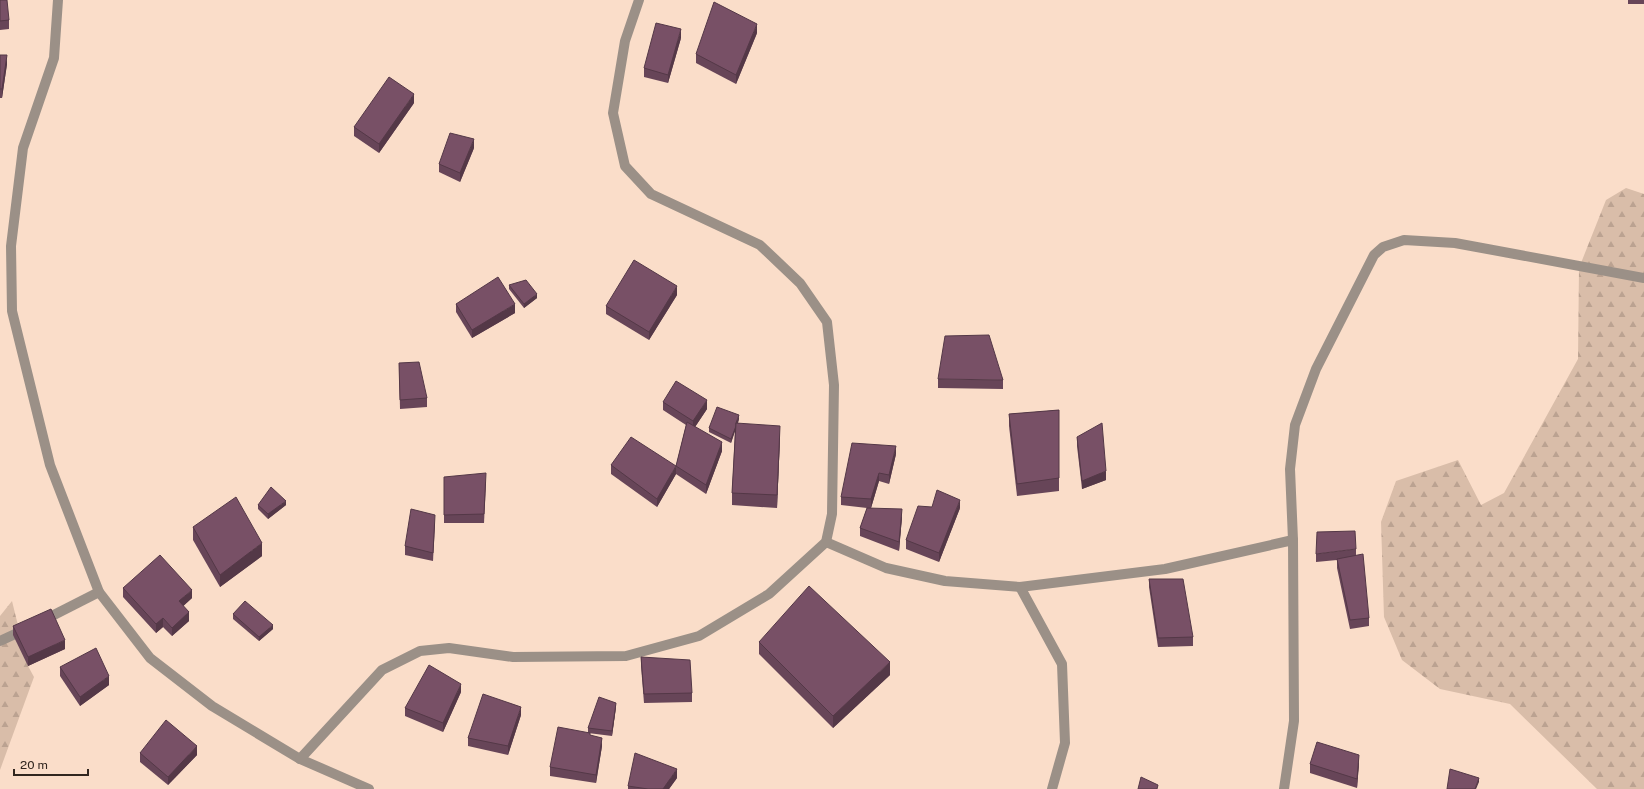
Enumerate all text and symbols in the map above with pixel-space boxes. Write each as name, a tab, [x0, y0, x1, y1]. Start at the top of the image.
scale bar	[14, 751, 88, 777]
text: 20 m	[20, 758, 48, 772]

